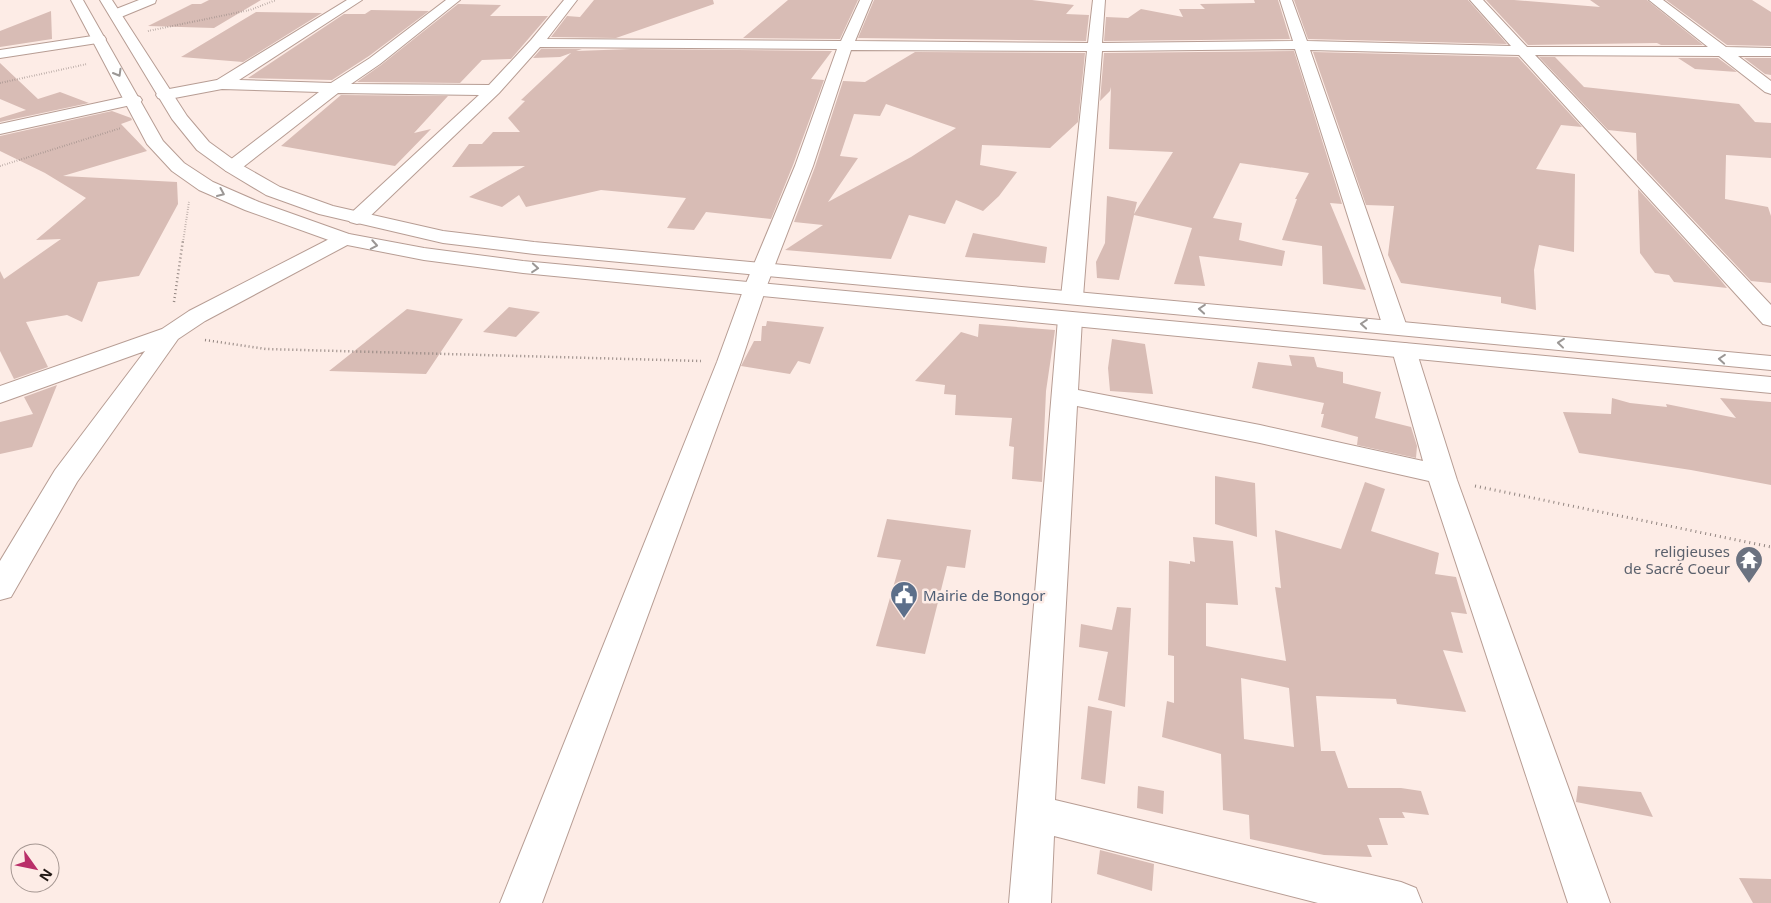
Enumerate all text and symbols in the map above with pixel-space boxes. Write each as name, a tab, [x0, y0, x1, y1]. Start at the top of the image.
one-way arrow	[112, 68, 122, 77]
one-way arrow	[216, 186, 225, 197]
one-way arrow	[370, 239, 379, 249]
one-way arrow	[531, 262, 539, 273]
one-way arrow	[1198, 304, 1206, 315]
one-way arrow	[1360, 319, 1368, 330]
one-way arrow	[1556, 338, 1564, 349]
one-way arrow	[1718, 354, 1726, 365]
place label: religieuses de Sacré Coeur	[1624, 541, 1730, 578]
temple icon: religieuses de Sacré Coeur	[1734, 545, 1764, 584]
public building icon: Mairie de Bongor	[889, 580, 919, 619]
place label: Mairie de Bongor	[923, 585, 1046, 605]
north arrow	[10, 843, 60, 893]
text: N	[35, 865, 57, 885]

